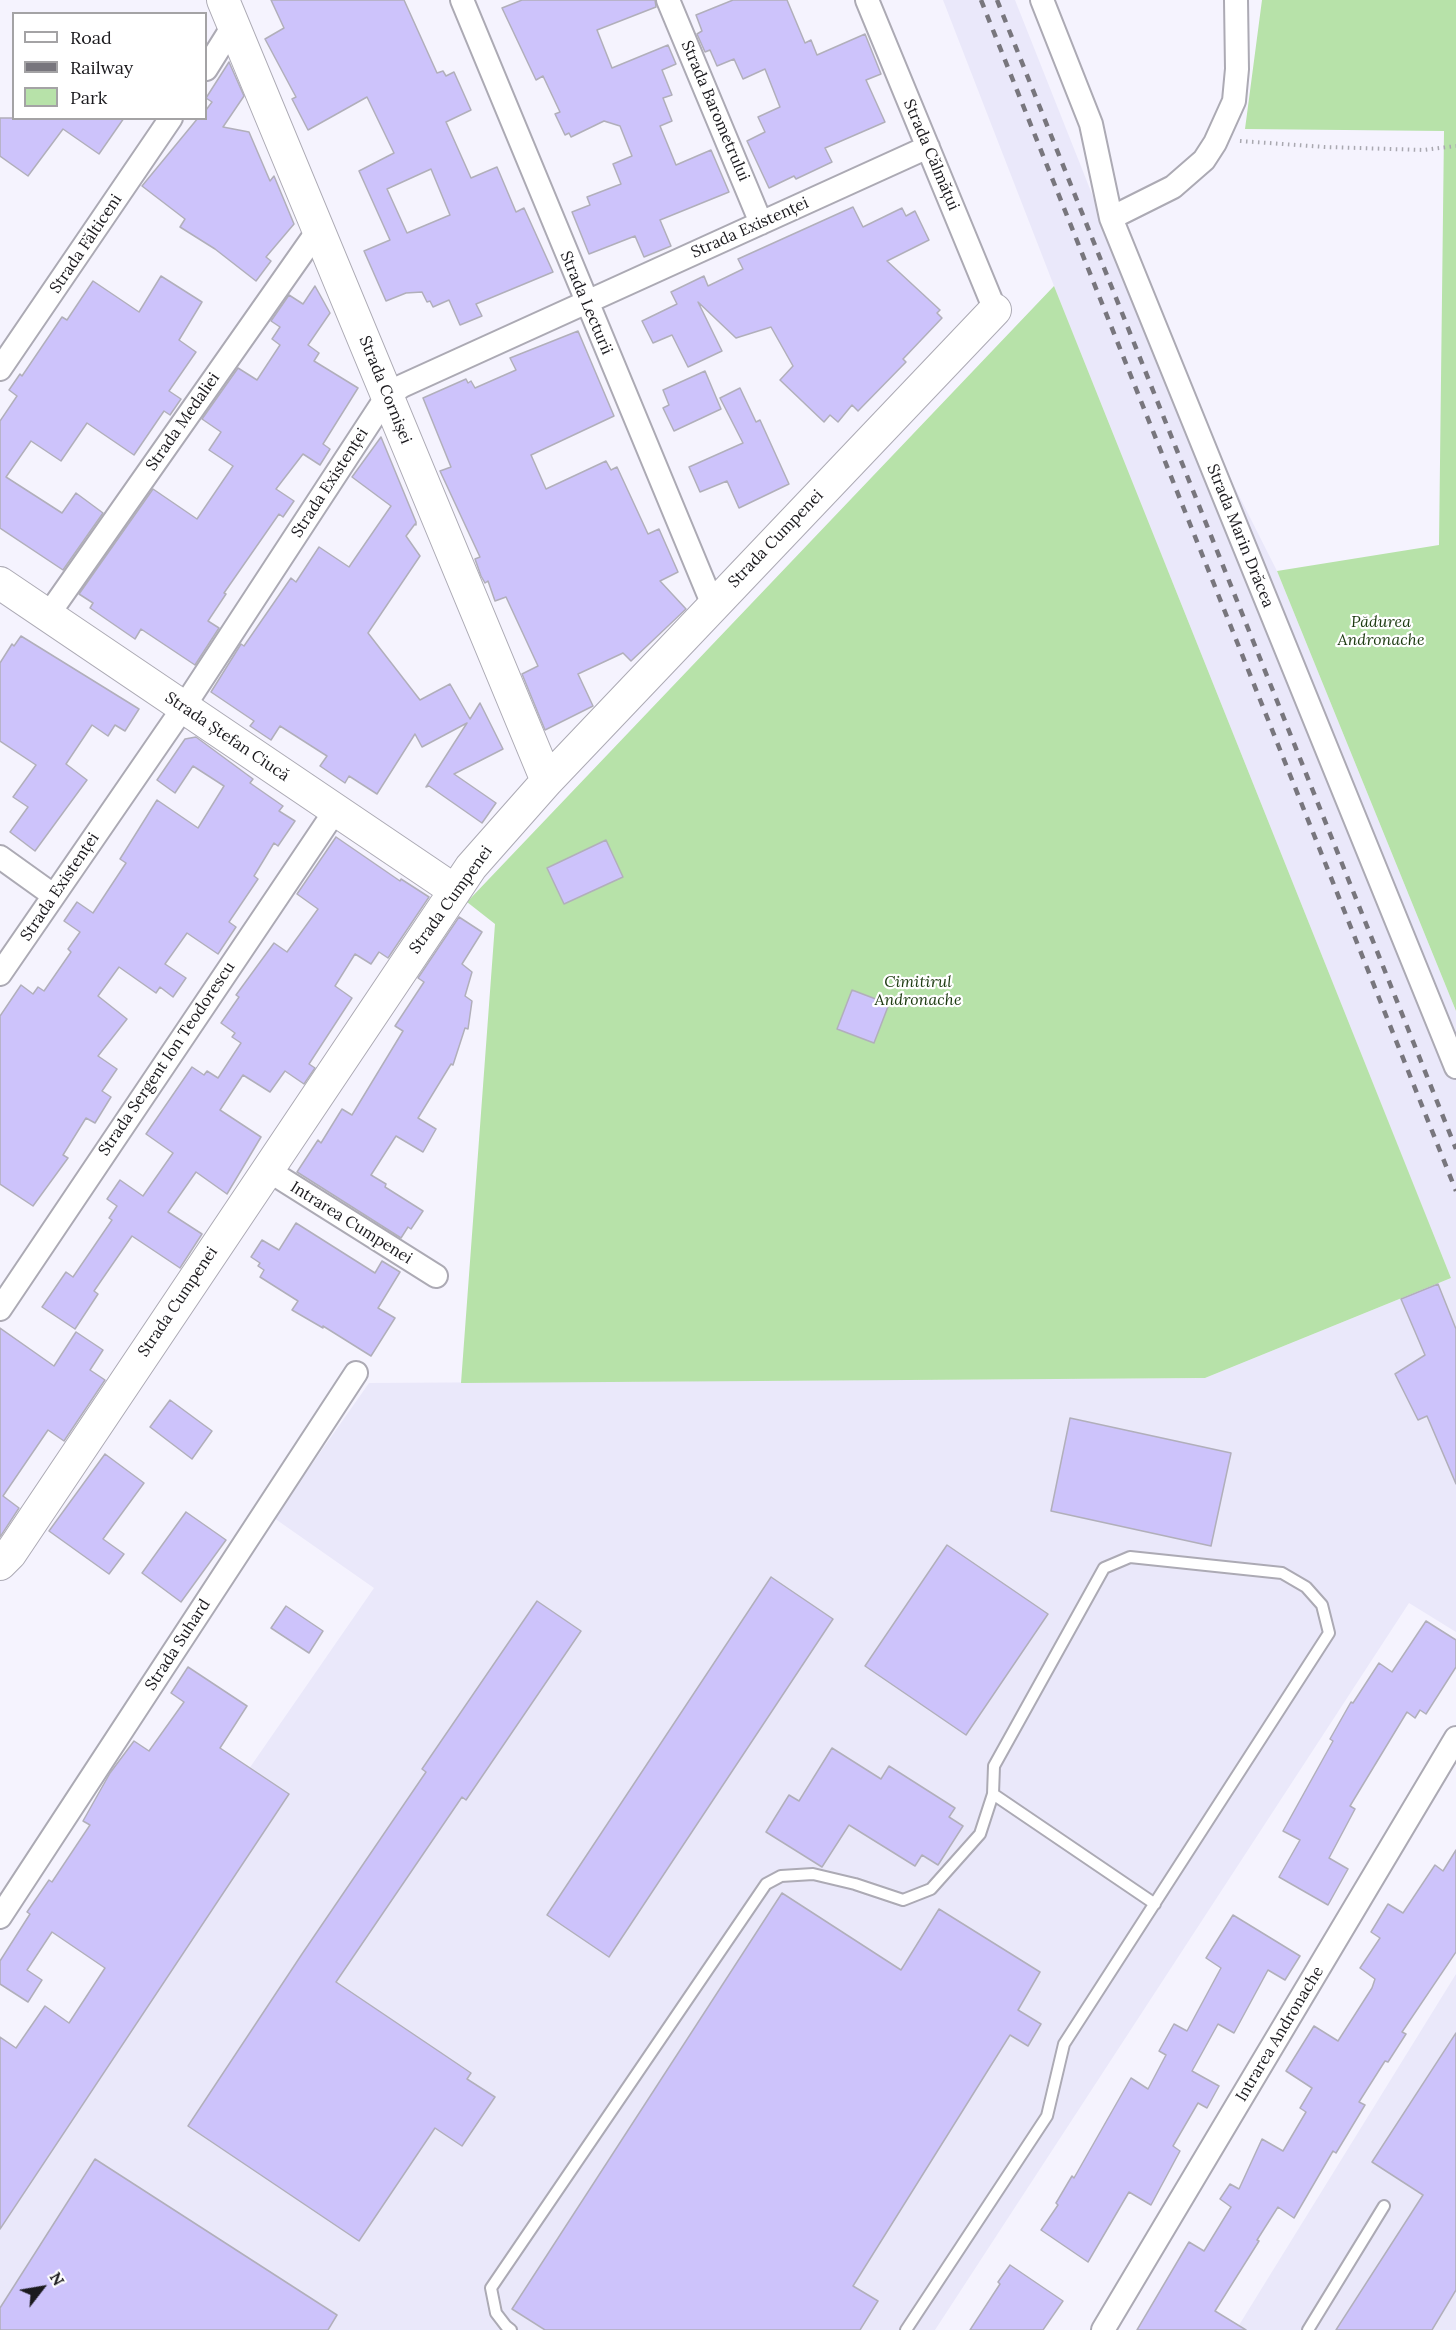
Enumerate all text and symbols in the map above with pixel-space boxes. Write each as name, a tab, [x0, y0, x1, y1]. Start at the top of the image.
legend	[12, 12, 207, 120]
text: Road	[70, 26, 112, 49]
street label: Strada Barometrului	[677, 38, 753, 184]
text: Railway	[70, 56, 133, 79]
text: Park	[70, 86, 107, 109]
street label: Strada Călmățui	[899, 97, 963, 213]
street label: Strada Fălticeni	[46, 191, 126, 297]
street label: Strada Existenței	[688, 194, 812, 262]
street label: Strada Lecturii	[556, 249, 616, 357]
street label: Strada Cornișei	[355, 333, 415, 447]
street label: Strada Medaliei	[142, 369, 224, 475]
street label: Strada Existenței	[288, 425, 372, 541]
street label: Strada Marin Drăcea	[1202, 462, 1278, 610]
street label: Strada Cumpenei	[724, 486, 828, 592]
park label: Pădurea Andronache	[1337, 612, 1425, 650]
street label: Strada Ștefan Ciucă	[161, 688, 293, 786]
street label: Strada Existenței	[17, 829, 103, 945]
street label: Strada Cumpenei	[405, 842, 497, 958]
street label: Strada Sergent Ion Teodorescu	[95, 958, 239, 1160]
park label: Cimitirul Andronache	[874, 972, 962, 1010]
street label: Intrarea Cumpenei	[286, 1178, 416, 1268]
street label: Strada Cumpenei	[134, 1243, 222, 1361]
street label: Strada Suhard	[141, 1596, 215, 1694]
street label: Intrarea Andronache	[1232, 1963, 1328, 2105]
north arrow	[12, 2258, 72, 2318]
text: N	[46, 2268, 69, 2289]

